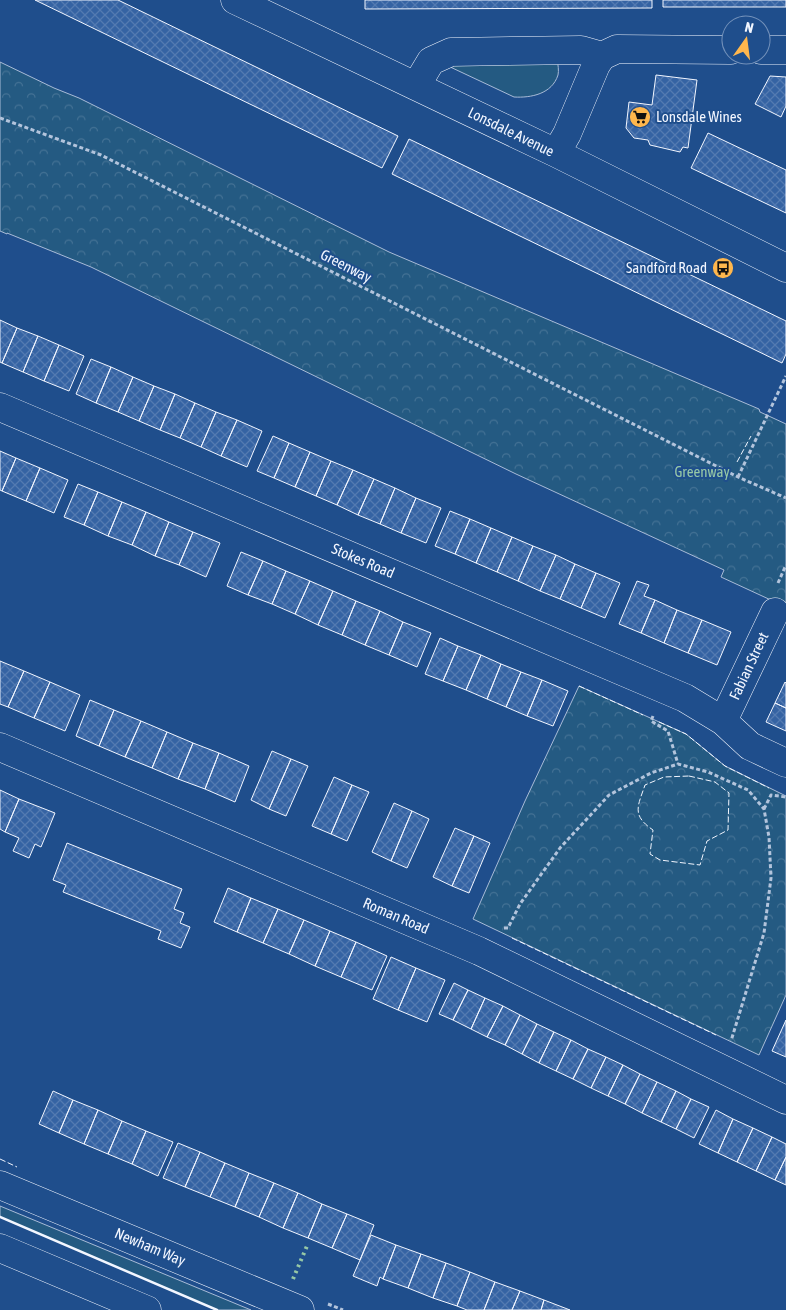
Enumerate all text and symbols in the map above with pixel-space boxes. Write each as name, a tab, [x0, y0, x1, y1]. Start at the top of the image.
north arrow	[721, 15, 771, 65]
text: N	[743, 19, 755, 36]
street label: Lonsdale Avenue	[465, 103, 557, 160]
supermarket icon: Lonsdale Wines	[628, 105, 652, 129]
place label: Lonsdale Wines	[656, 108, 742, 125]
street label: Greenway	[318, 245, 375, 286]
bus stop icon: Sandford Road	[711, 256, 735, 280]
place label: Sandford Road	[626, 259, 707, 276]
park label: Greenway	[674, 463, 730, 480]
street label: Stokes Road	[329, 540, 397, 581]
street label: Fabian Street	[726, 629, 772, 702]
street label: Roman Road	[361, 894, 432, 937]
street label: Newham Way	[112, 1224, 188, 1269]

